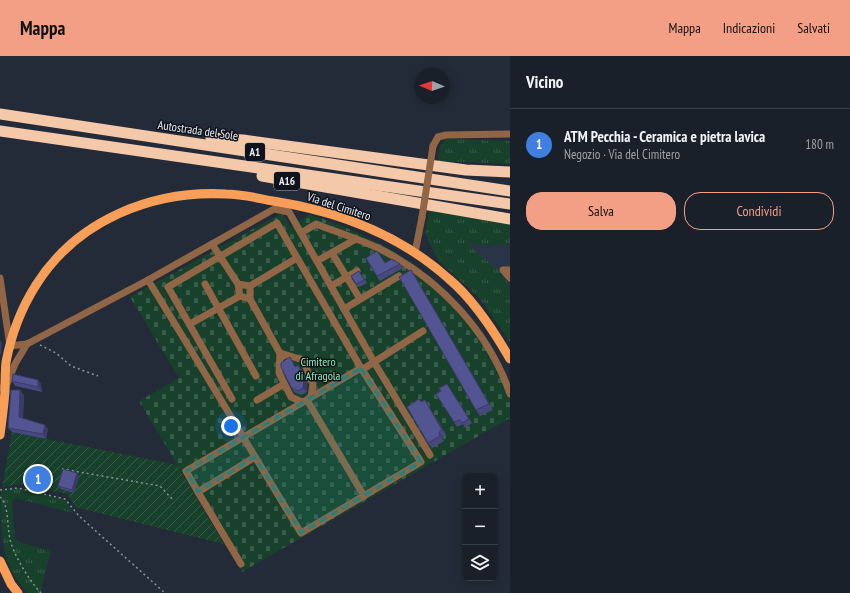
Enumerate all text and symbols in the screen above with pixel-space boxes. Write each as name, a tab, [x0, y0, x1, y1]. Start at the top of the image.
text: Mappa	[20, 16, 65, 40]
text: Mappa	[669, 19, 701, 37]
text: Indicazioni	[723, 19, 775, 37]
text: Salvati	[797, 19, 830, 37]
north arrow	[414, 68, 450, 104]
text: Vicino	[526, 71, 563, 93]
street label: Autostrada del Sole	[157, 117, 239, 143]
text: ATM Pecchia - Ceramica e pietra lavica	[564, 127, 765, 146]
text: 1	[536, 136, 542, 153]
text: 180 m	[805, 136, 834, 153]
road number: A1	[245, 143, 265, 161]
text: Negozio · Via del Cimitero	[564, 146, 680, 163]
road number: A16	[274, 172, 300, 190]
street label: Via del Cimitero	[304, 188, 373, 223]
button: Salva	[526, 192, 676, 230]
button: Condividi	[684, 192, 834, 230]
park label: Cimitero di Afragola	[296, 354, 341, 383]
your location	[221, 416, 241, 436]
pin: 1	[25, 464, 51, 494]
map controls	[462, 473, 498, 581]
button: +	[462, 473, 498, 509]
button: −	[462, 509, 498, 545]
button: layers	[462, 545, 498, 581]

